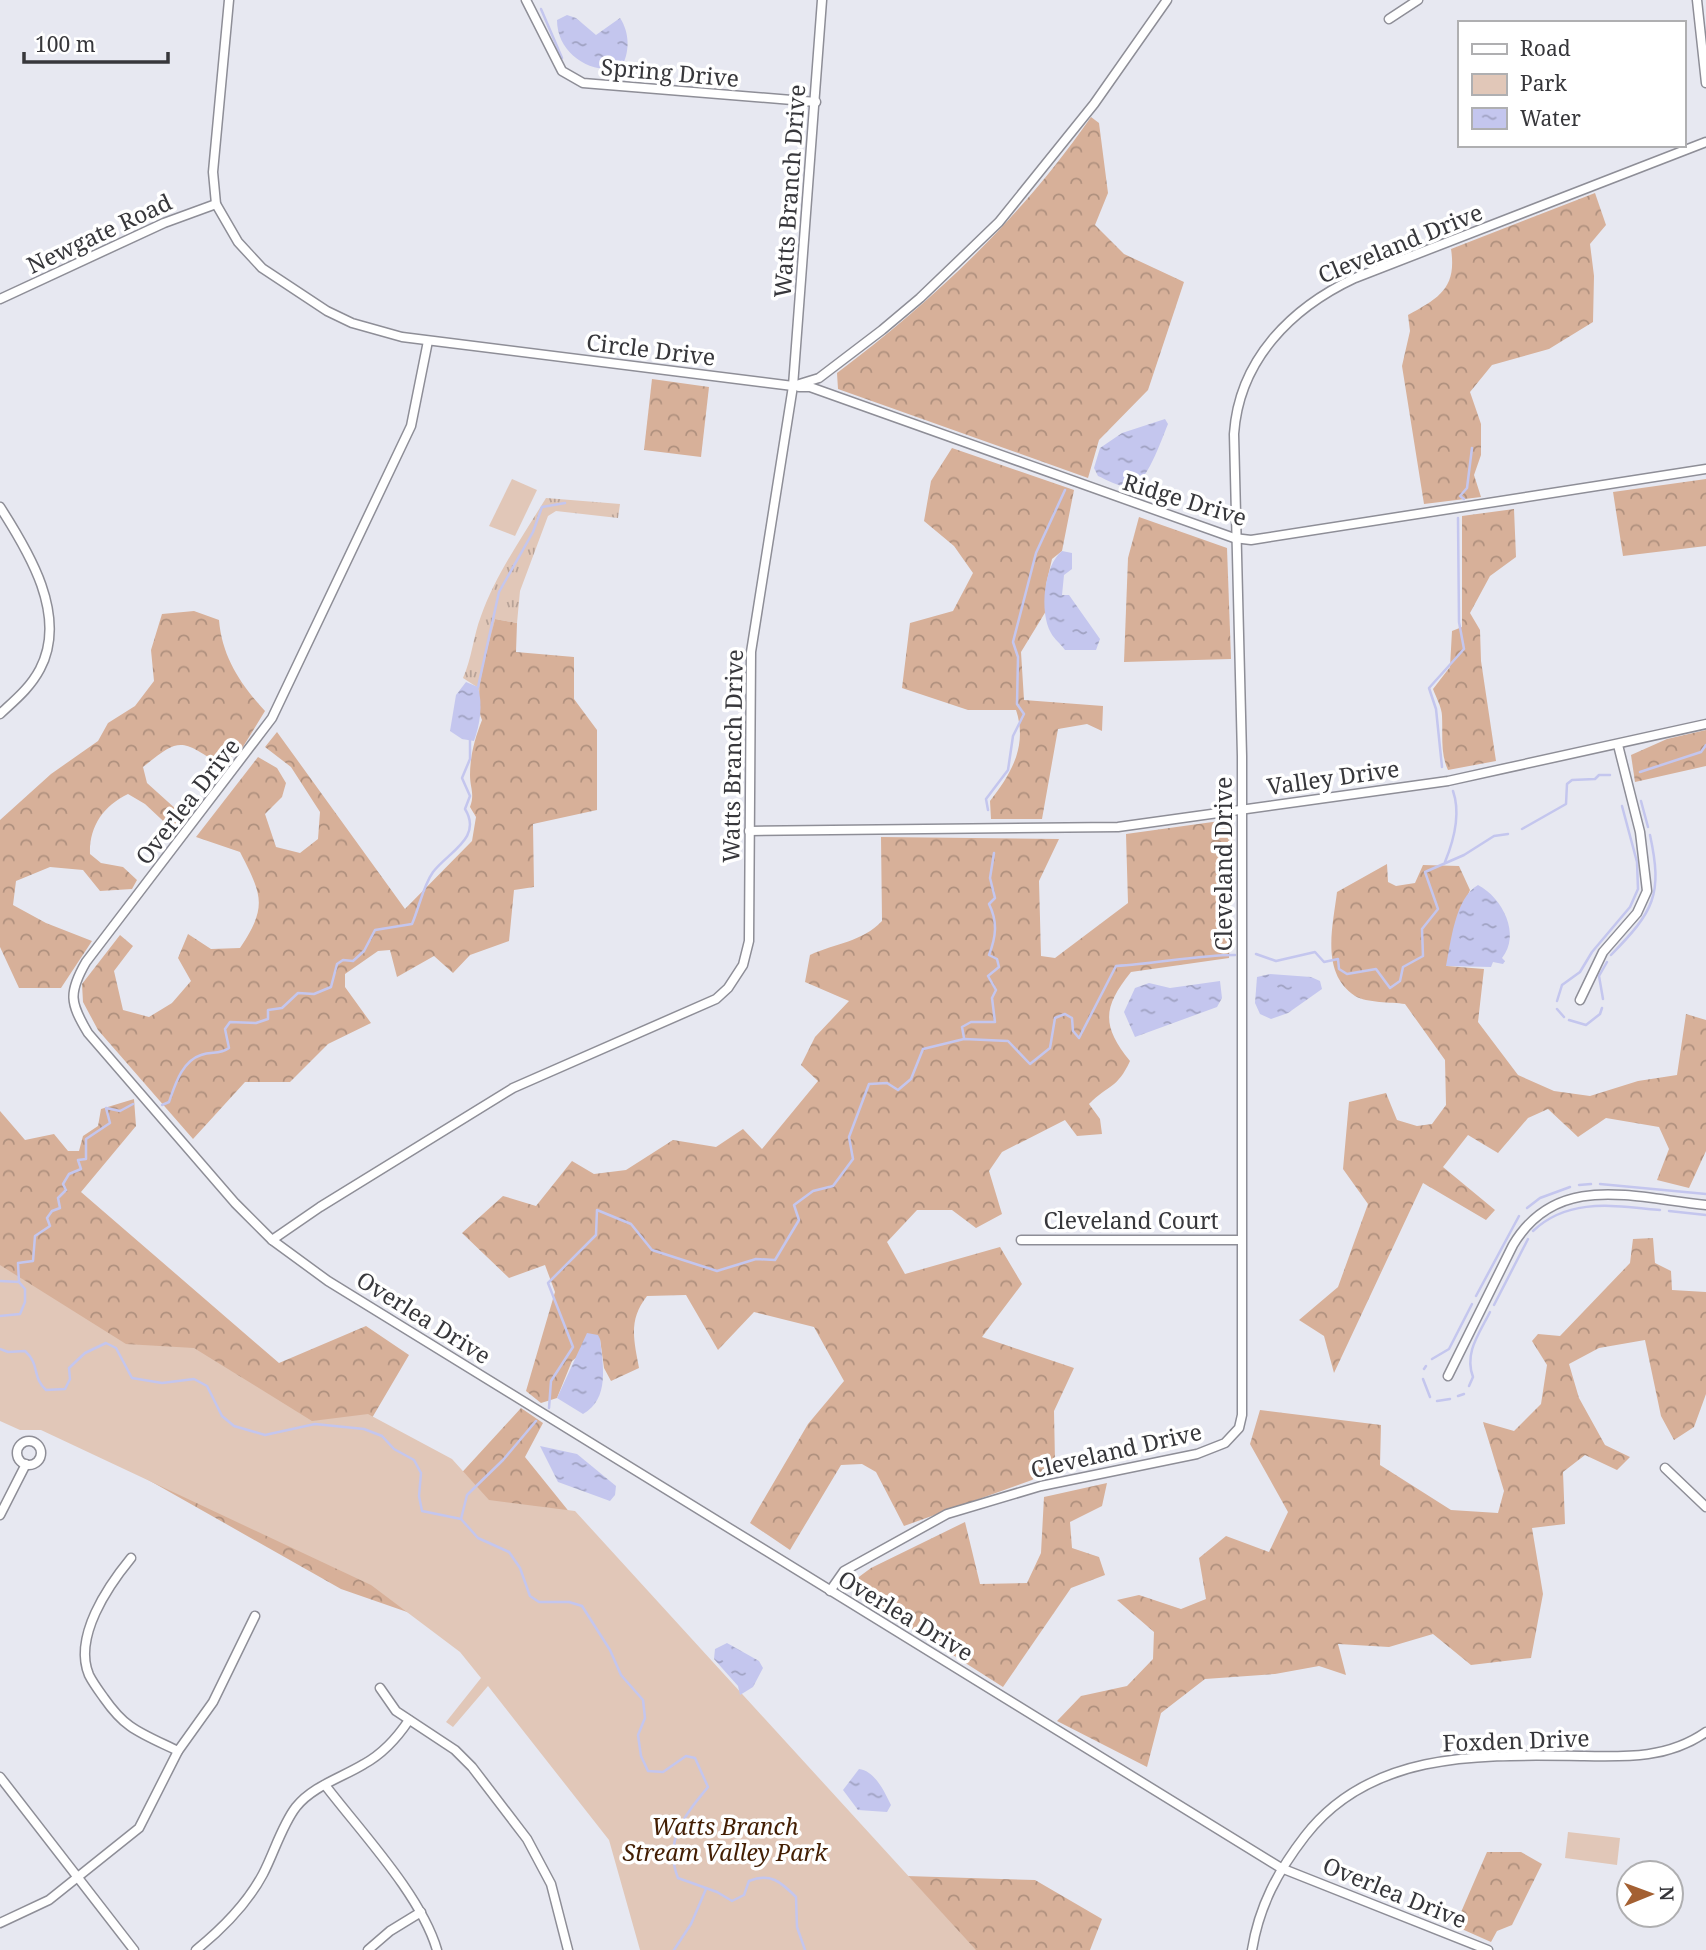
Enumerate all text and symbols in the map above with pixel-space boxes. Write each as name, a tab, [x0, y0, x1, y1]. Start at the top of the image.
scale bar	[24, 21, 168, 65]
legend	[1458, 21, 1685, 147]
text: 100 m	[35, 30, 96, 58]
text: Road	[1520, 34, 1571, 62]
street label: Spring Drive	[600, 50, 740, 94]
text: Park	[1520, 69, 1567, 97]
street label: Watts Branch Drive	[766, 83, 812, 299]
text: Water	[1520, 104, 1581, 132]
street label: Newgate Road	[21, 185, 177, 281]
street label: Cleveland Drive	[1313, 195, 1487, 291]
street label: Circle Drive	[585, 325, 717, 373]
street label: Ridge Drive	[1119, 465, 1251, 533]
street label: Watts Branch Drive	[714, 649, 750, 863]
street label: Overlea Drive	[127, 731, 247, 871]
street label: Valley Drive	[1265, 752, 1401, 802]
street label: Cleveland Drive	[1207, 777, 1239, 951]
street label: Cleveland Court	[1043, 1204, 1219, 1236]
street label: Overlea Drive	[351, 1263, 497, 1371]
street label: Cleveland Drive	[1027, 1415, 1205, 1485]
street label: Overlea Drive	[832, 1562, 980, 1668]
street label: Foxden Drive	[1442, 1721, 1590, 1759]
park label: Watts Branch Stream Valley Park	[623, 1810, 828, 1868]
street label: Overlea Drive	[1318, 1849, 1472, 1935]
north arrow	[1615, 1859, 1685, 1929]
text: N	[1654, 1886, 1680, 1901]

